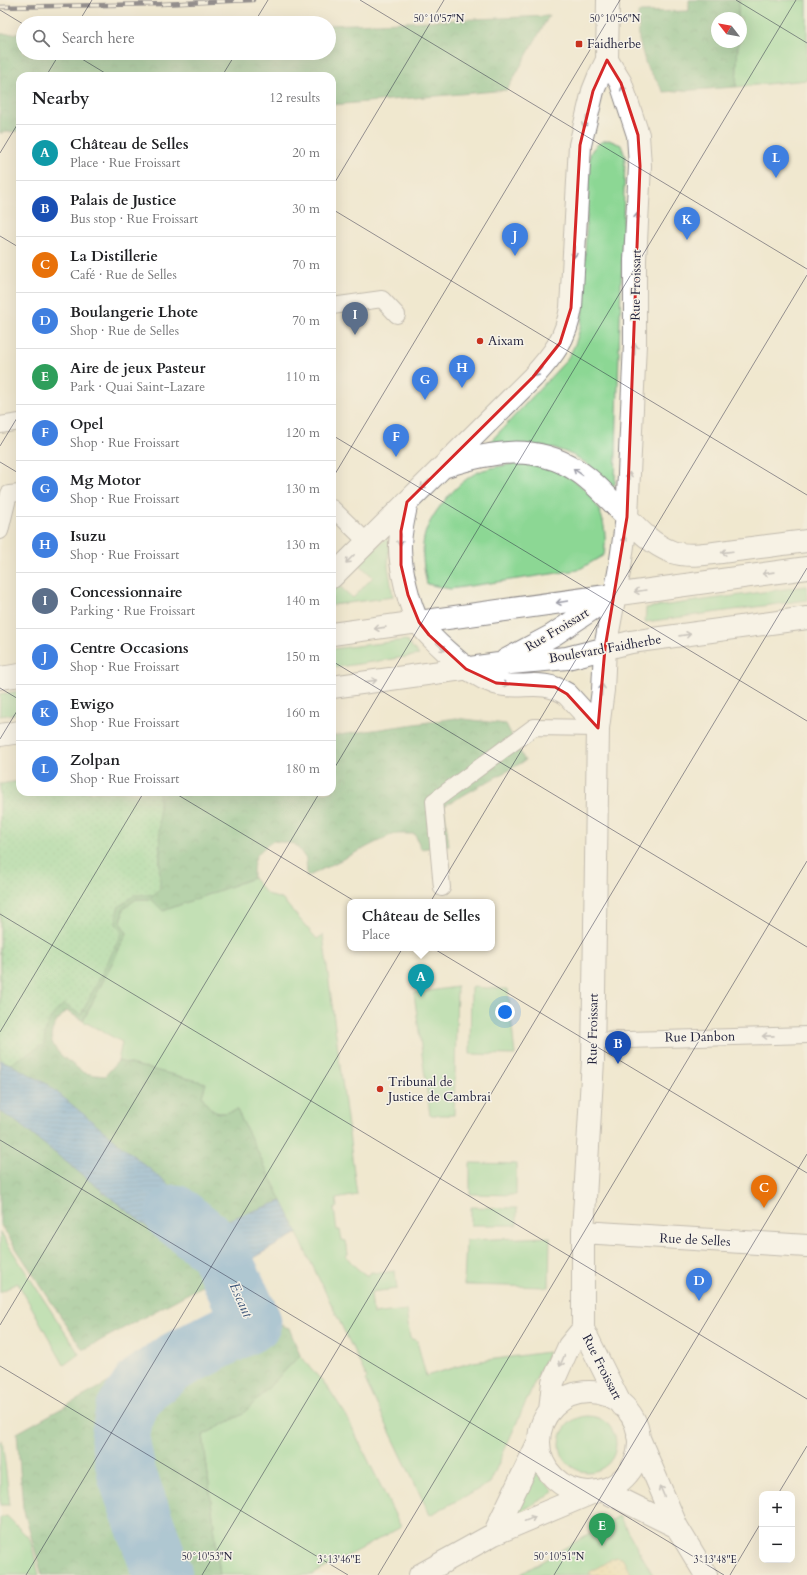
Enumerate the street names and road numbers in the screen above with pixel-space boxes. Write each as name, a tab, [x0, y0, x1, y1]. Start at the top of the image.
street label: Rue Froissart	[626, 249, 646, 321]
street label: Rue Froissart	[522, 604, 592, 656]
street label: Boulevard Faidherbe	[547, 630, 663, 668]
street label: Rue Froissart	[583, 993, 603, 1065]
street label: Rue Danbon	[665, 1027, 736, 1047]
street label: Rue de Selles	[659, 1229, 731, 1251]
street label: Rue Froissart	[578, 1331, 626, 1403]

